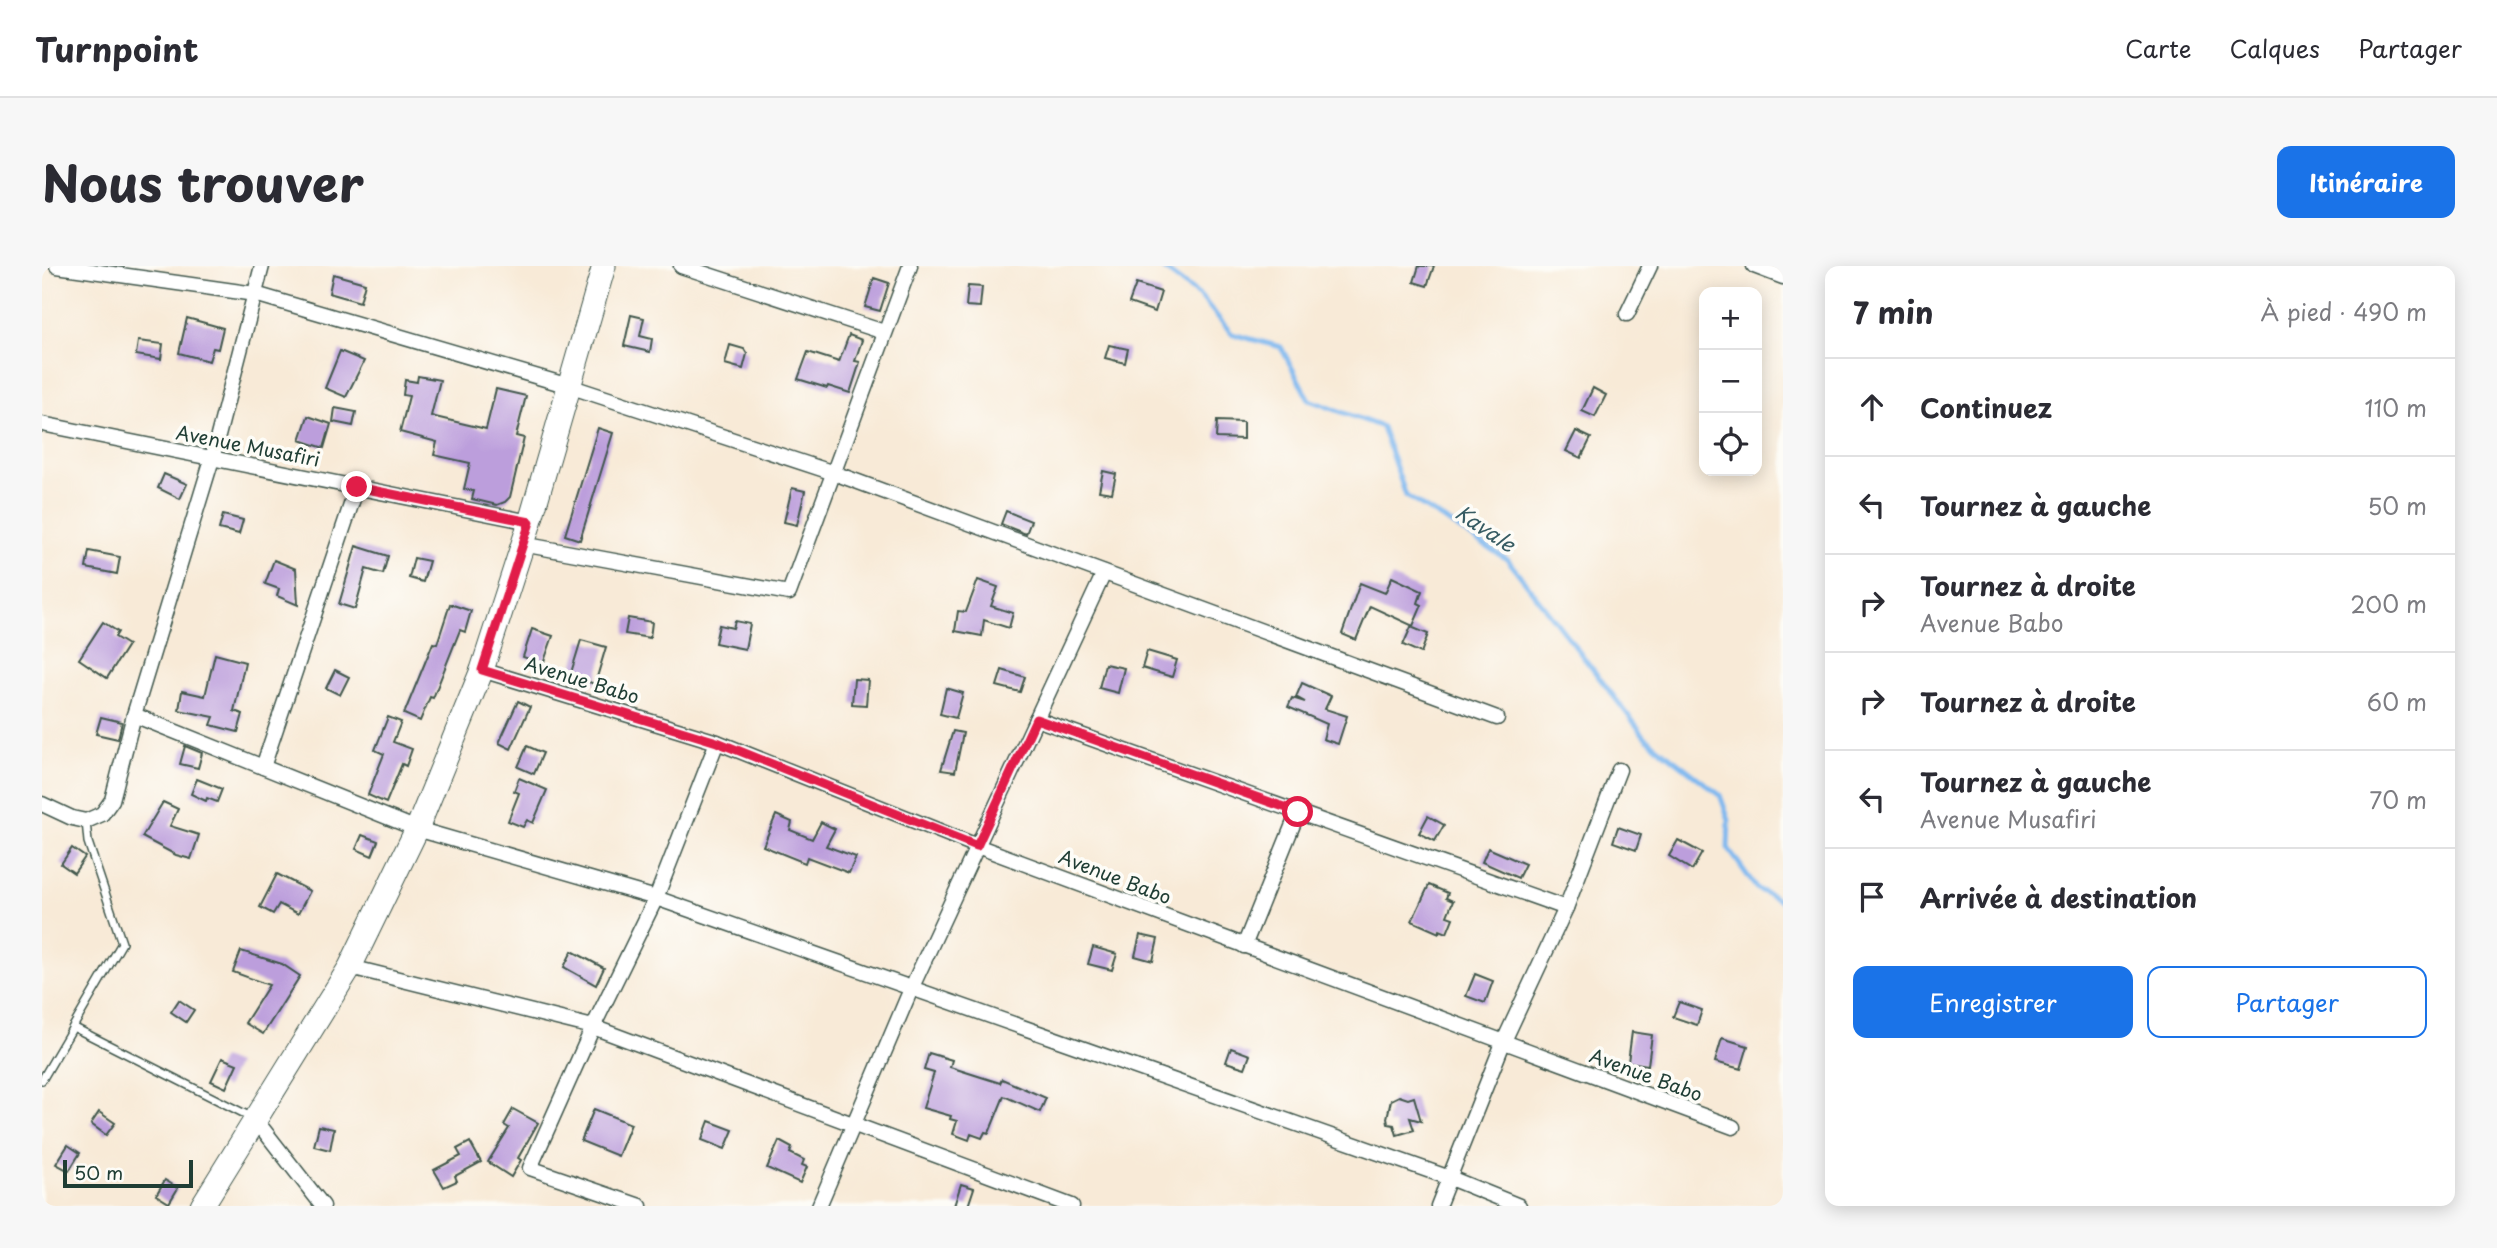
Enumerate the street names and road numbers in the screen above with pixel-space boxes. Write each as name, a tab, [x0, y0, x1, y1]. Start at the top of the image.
street label: Avenue Musafiri	[174, 417, 323, 473]
street label: Avenue Babo	[522, 648, 643, 710]
street label: Avenue Babo	[1055, 842, 1176, 910]
street label: Avenue Babo	[1586, 1041, 1707, 1107]

